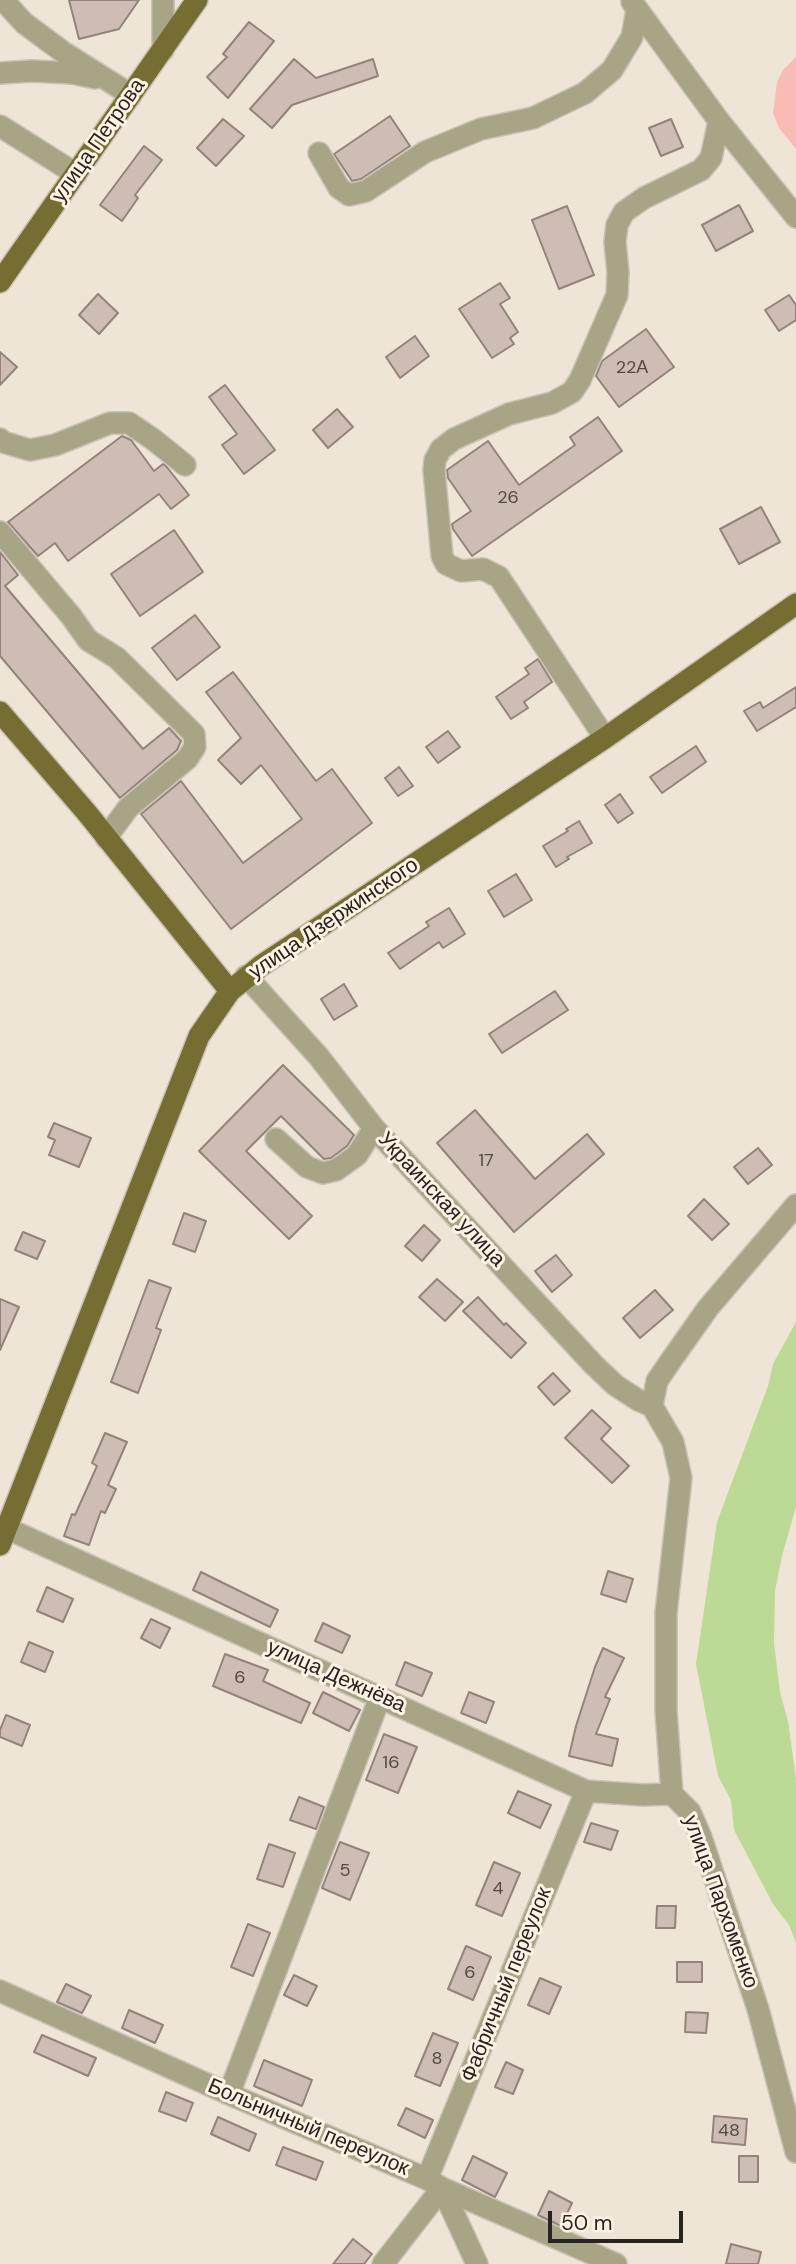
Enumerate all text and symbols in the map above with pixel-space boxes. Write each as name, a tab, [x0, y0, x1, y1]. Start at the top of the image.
street label: улица Петрова	[47, 74, 151, 208]
house number: 22А	[616, 357, 648, 379]
house number: 26	[497, 487, 519, 509]
street label: улица Дзержинского	[245, 853, 423, 985]
street label: Украинская улица	[372, 1127, 510, 1273]
house number: 17	[478, 1150, 494, 1172]
street label: улица Дежнёва	[263, 1635, 409, 1719]
house number: 6	[234, 1667, 246, 1689]
house number: 16	[383, 1752, 399, 1774]
street label: улица Пархоменко	[677, 1812, 763, 1992]
house number: 5	[340, 1860, 350, 1882]
house number: 4	[493, 1878, 503, 1900]
street label: Фабричный переулок	[456, 1884, 558, 2086]
house number: 6	[464, 1962, 476, 1984]
house number: 8	[432, 2048, 442, 2070]
street label: Больничный переулок	[204, 2074, 412, 2182]
house number: 48	[718, 2120, 740, 2142]
scale bar	[551, 2198, 686, 2242]
text: 50 m	[561, 2209, 612, 2237]

